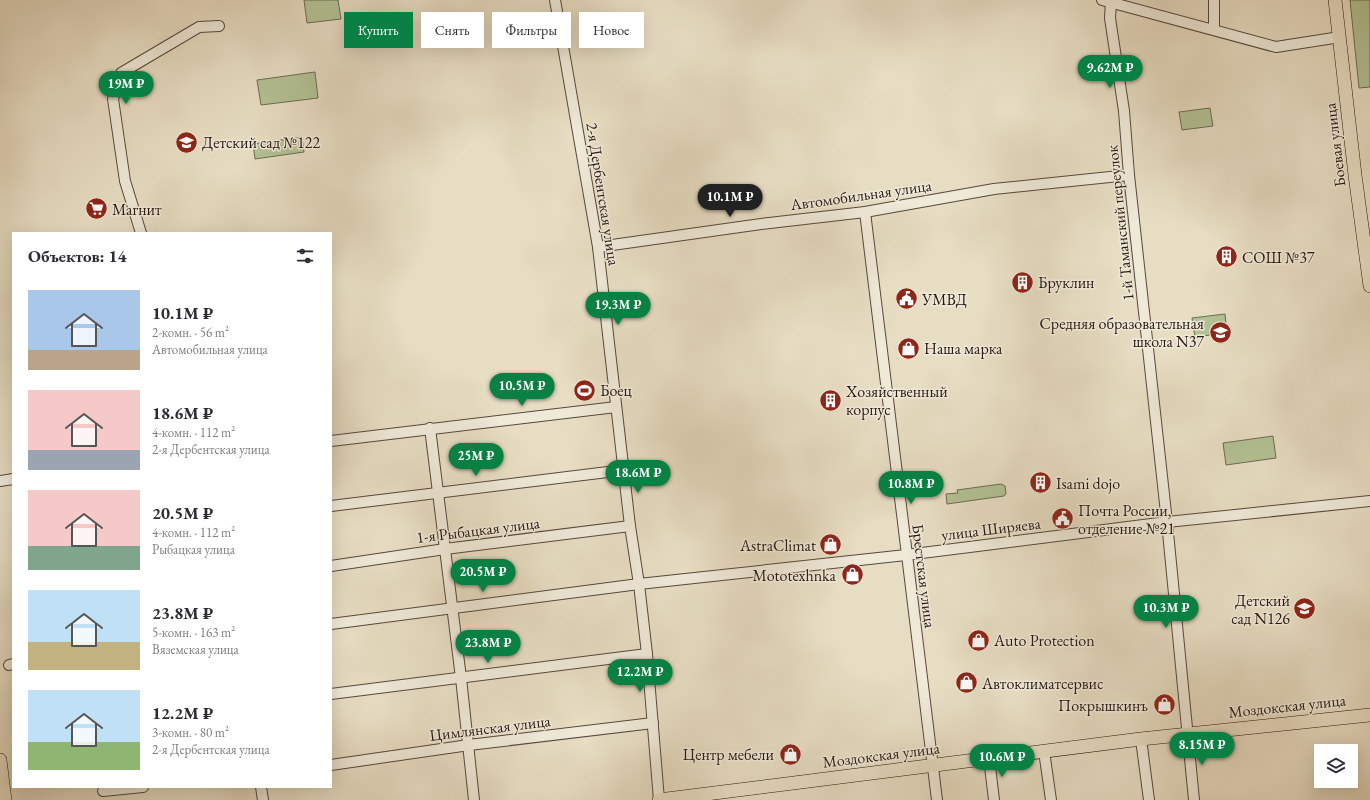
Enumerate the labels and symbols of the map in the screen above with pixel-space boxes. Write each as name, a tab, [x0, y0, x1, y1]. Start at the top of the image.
pin: 9.62M ₽	[1073, 55, 1147, 89]
pin: 19M ₽	[98, 71, 154, 105]
street label: Боевая улица	[1319, 101, 1351, 188]
street label: 2-я Дербентская улица	[581, 121, 625, 268]
school or university icon: Детский сад №122	[173, 129, 199, 155]
place label: Детский сад №122	[202, 132, 320, 153]
street label: 1-й Таманский переулок	[1101, 144, 1139, 302]
street label: Автомобильная улица	[788, 175, 934, 215]
pin: 10.1M ₽	[693, 184, 767, 218]
supermarket icon: Магнит	[84, 196, 110, 222]
place label: Магнит	[112, 199, 162, 220]
building icon: СОШ №37	[1213, 244, 1239, 270]
place label: СОШ №37	[1242, 247, 1315, 268]
building icon: Бруклин	[1009, 269, 1035, 295]
place label: Бруклин	[1038, 272, 1094, 293]
public building icon: УМВД	[893, 286, 919, 312]
place label: УМВД	[921, 289, 967, 310]
pin: 19.3M ₽	[581, 292, 655, 326]
place label: Средняя образовательная школа N37	[1039, 313, 1204, 352]
school or university icon: Средняя образовательная школа N37	[1207, 319, 1233, 345]
shop icon: Наша марка	[896, 335, 922, 361]
place label: Наша марка	[924, 338, 1003, 359]
pin: 10.5M ₽	[485, 373, 559, 407]
sports icon: Боец	[572, 377, 598, 403]
place label: Боец	[600, 380, 633, 401]
place label: Хозяйственный корпус	[845, 381, 948, 420]
building icon: Хозяйственный корпус	[817, 387, 843, 413]
pin: 25M ₽	[448, 443, 504, 477]
pin: 18.6M ₽	[601, 460, 675, 494]
building icon: Isami dojo	[1028, 470, 1054, 496]
pin: 10.8M ₽	[874, 471, 948, 505]
place label: Isami dojo	[1056, 473, 1120, 494]
place label: Почта России, отделение №21	[1078, 500, 1175, 539]
public building icon: Почта России, отделение №21	[1049, 506, 1075, 532]
street label: 1-я Рыбацкая улица	[415, 512, 542, 548]
street label: улица Ширяева	[940, 512, 1043, 546]
street label: Брестская улица	[907, 523, 941, 630]
shop icon: AstraClimat	[818, 532, 844, 558]
place label: AstraClimat	[739, 535, 816, 556]
pin: 20.5M ₽	[446, 559, 520, 593]
shop icon: Mototexhnka	[839, 562, 865, 588]
place label: Mototexhnka	[753, 565, 837, 586]
place label: Детский сад N126	[1231, 590, 1291, 629]
pin: 10.3M ₽	[1129, 595, 1203, 629]
school or university icon: Детский сад N126	[1292, 596, 1318, 622]
shop icon: Auto Protection	[965, 627, 991, 653]
pin: 23.8M ₽	[451, 630, 525, 664]
place label: Auto Protection	[993, 630, 1095, 651]
pin: 12.2M ₽	[603, 659, 677, 693]
shop icon: Автоклиматсервис	[953, 670, 979, 696]
place label: Автоклиматсервис	[981, 673, 1104, 694]
street label: Моздокская улица	[1227, 689, 1347, 723]
shop icon: Покрышкинъ	[1151, 692, 1177, 718]
place label: Покрышкинъ	[1058, 695, 1148, 716]
street label: Цимлянская улица	[428, 710, 552, 746]
pin: 8.15M ₽	[1165, 732, 1239, 766]
street label: Моздокская улица	[821, 737, 941, 773]
shop icon: Центр мебели	[777, 741, 803, 767]
place label: Центр мебели	[683, 744, 775, 765]
pin: 10.6M ₽	[965, 744, 1039, 778]

